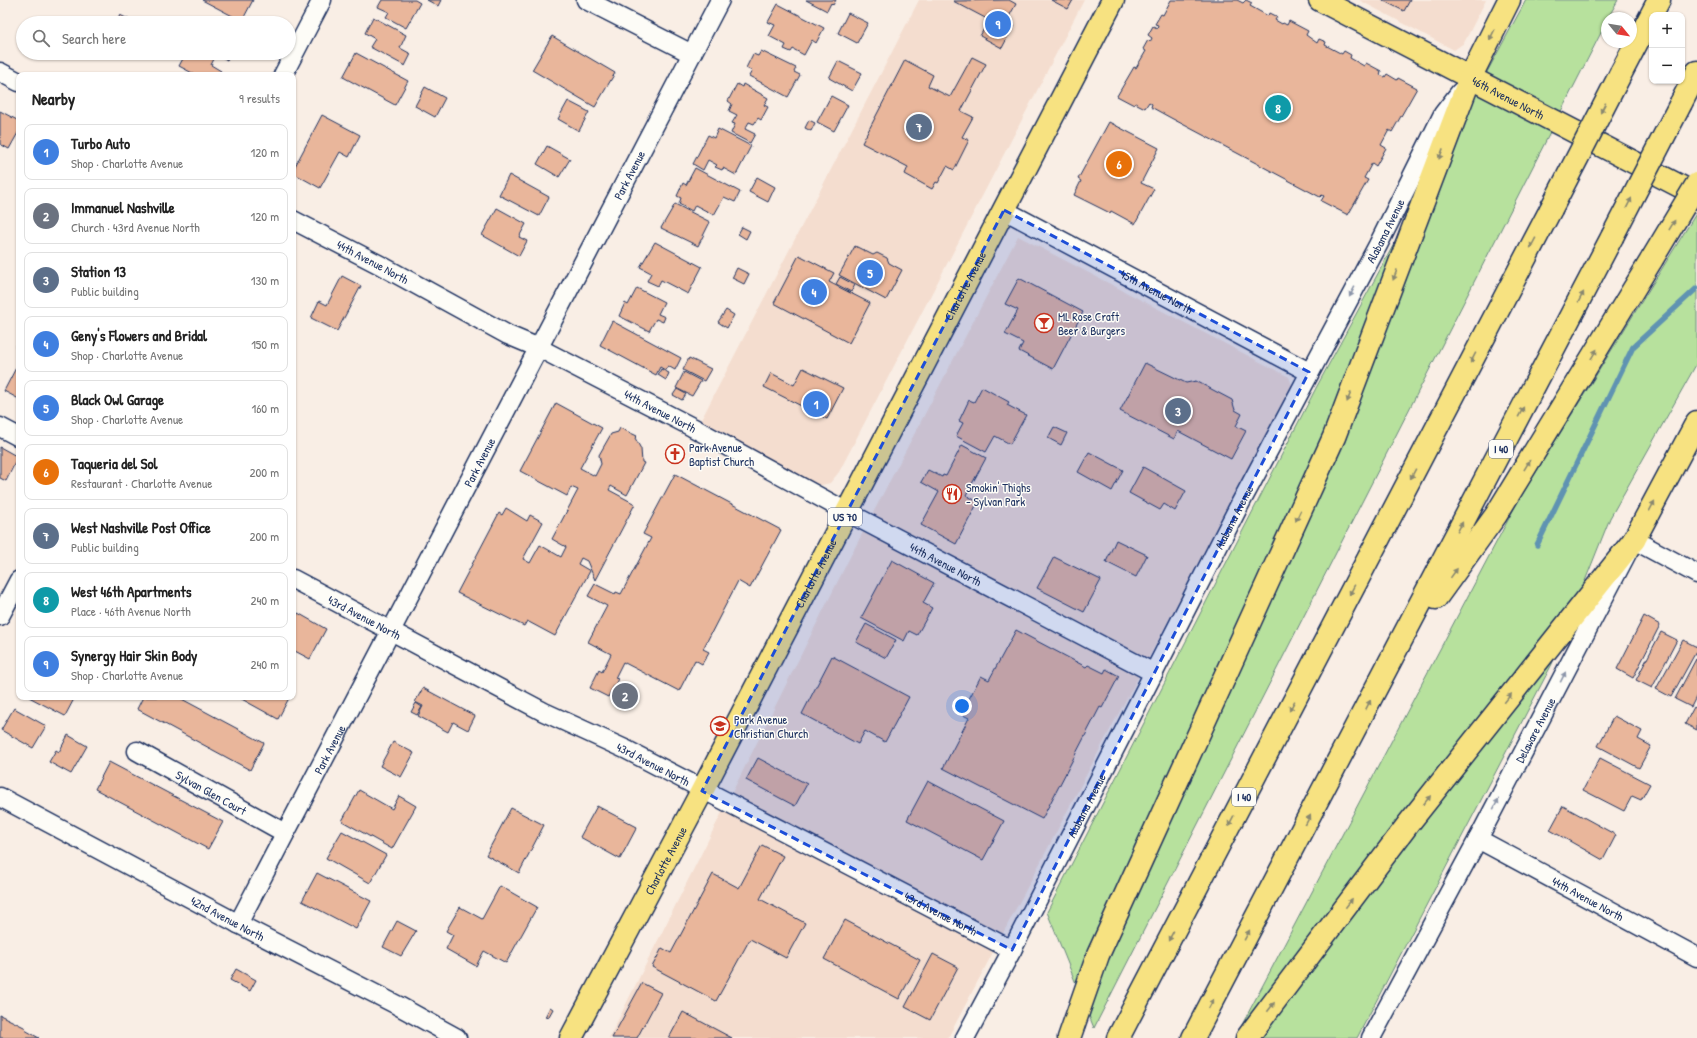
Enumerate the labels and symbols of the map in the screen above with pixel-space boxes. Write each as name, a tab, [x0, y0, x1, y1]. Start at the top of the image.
pin: 9	[985, 9, 1011, 39]
north arrow	[1601, 12, 1637, 48]
one-way arrow	[1489, 29, 1495, 41]
street label: 46th Avenue North	[1469, 72, 1548, 123]
pin: 8	[1265, 93, 1291, 123]
one-way arrow	[1600, 102, 1606, 114]
pin: 7	[906, 112, 932, 142]
street label: Park Avenue	[609, 147, 649, 202]
one-way arrow	[1438, 148, 1444, 160]
pin: 6	[1106, 149, 1132, 179]
street label: Alabama Avenue	[1362, 196, 1408, 266]
one-way arrow	[1626, 197, 1633, 208]
one-way arrow	[1669, 219, 1676, 231]
street label: 44th Avenue North	[334, 236, 412, 288]
one-way arrow	[1530, 237, 1537, 249]
street label: Charlotte Avenue	[940, 248, 990, 323]
pin: 5	[857, 258, 883, 288]
street label: 45th Avenue North	[1118, 265, 1196, 317]
one-way arrow	[1392, 270, 1398, 282]
pin: 4	[801, 277, 827, 307]
one-way arrow	[1349, 286, 1356, 297]
one-way arrow	[1577, 291, 1584, 302]
place label: ML Rose Craft Beer & Burgers	[1058, 308, 1125, 339]
bar icon: ML Rose Craft Beer & Burgers	[1033, 312, 1055, 334]
one-way arrow	[1591, 348, 1598, 360]
one-way arrow	[1470, 353, 1476, 364]
street label: 44th Avenue North	[621, 385, 700, 436]
pin: 1	[803, 389, 829, 419]
one-way arrow	[1346, 391, 1352, 403]
pin: 3	[1165, 396, 1191, 426]
one-way arrow	[1517, 406, 1524, 418]
street label: Park Avenue	[459, 434, 499, 490]
place label: Park Avenue Baptist Church	[689, 439, 754, 470]
road number: I 40	[1489, 440, 1513, 458]
church icon: Park Avenue Baptist Church	[664, 443, 686, 465]
one-way arrow	[1523, 459, 1530, 471]
one-way arrow	[1410, 468, 1416, 479]
place label: Smokin' Thighs - Sylvan Park	[966, 479, 1031, 510]
street label: Alabama Avenue	[1210, 482, 1257, 552]
restaurant icon: Smokin' Thighs - Sylvan Park	[941, 483, 963, 505]
one-way arrow	[1649, 500, 1656, 511]
road number: US 70	[828, 508, 862, 526]
one-way arrow	[1295, 511, 1301, 522]
one-way arrow	[1457, 521, 1464, 533]
street label: Charlotte Avenue	[790, 536, 840, 611]
street label: 44th Avenue North	[907, 538, 985, 590]
one-way arrow	[1450, 567, 1459, 578]
one-way arrow	[1349, 585, 1355, 596]
street label: 43rd Avenue North	[325, 591, 404, 643]
one-way arrow	[1560, 671, 1566, 683]
pin: 2	[612, 681, 638, 711]
one-way arrow	[1504, 692, 1513, 703]
street label: Delaware Avenue	[1511, 694, 1559, 765]
your location	[952, 696, 972, 716]
one-way arrow	[1365, 699, 1371, 710]
one-way arrow	[1288, 700, 1295, 712]
place label: Park Avenue Christian Church	[734, 711, 808, 742]
school or university icon: Park Avenue Christian Church	[709, 715, 731, 737]
street label: Park Avenue	[309, 722, 349, 777]
street label: 43rd Avenue North	[614, 738, 693, 790]
street label: Sylvan Glen Court	[173, 766, 251, 819]
street label: Alabama Avenue	[1062, 770, 1109, 840]
road number: I 40	[1232, 788, 1256, 806]
one-way arrow	[1423, 794, 1432, 805]
one-way arrow	[1493, 799, 1500, 810]
one-way arrow	[1305, 814, 1311, 826]
one-way arrow	[1228, 815, 1235, 827]
street label: Charlotte Avenue	[640, 823, 690, 898]
street label: 44th Avenue North	[1549, 872, 1627, 925]
street label: 43rd Avenue North	[901, 887, 980, 939]
street label: 42nd Avenue North	[188, 892, 268, 945]
one-way arrow	[1344, 898, 1352, 908]
one-way arrow	[1244, 929, 1251, 941]
one-way arrow	[1168, 930, 1175, 942]
one-way arrow	[1208, 998, 1214, 1009]
one-way arrow	[1266, 1001, 1275, 1012]

